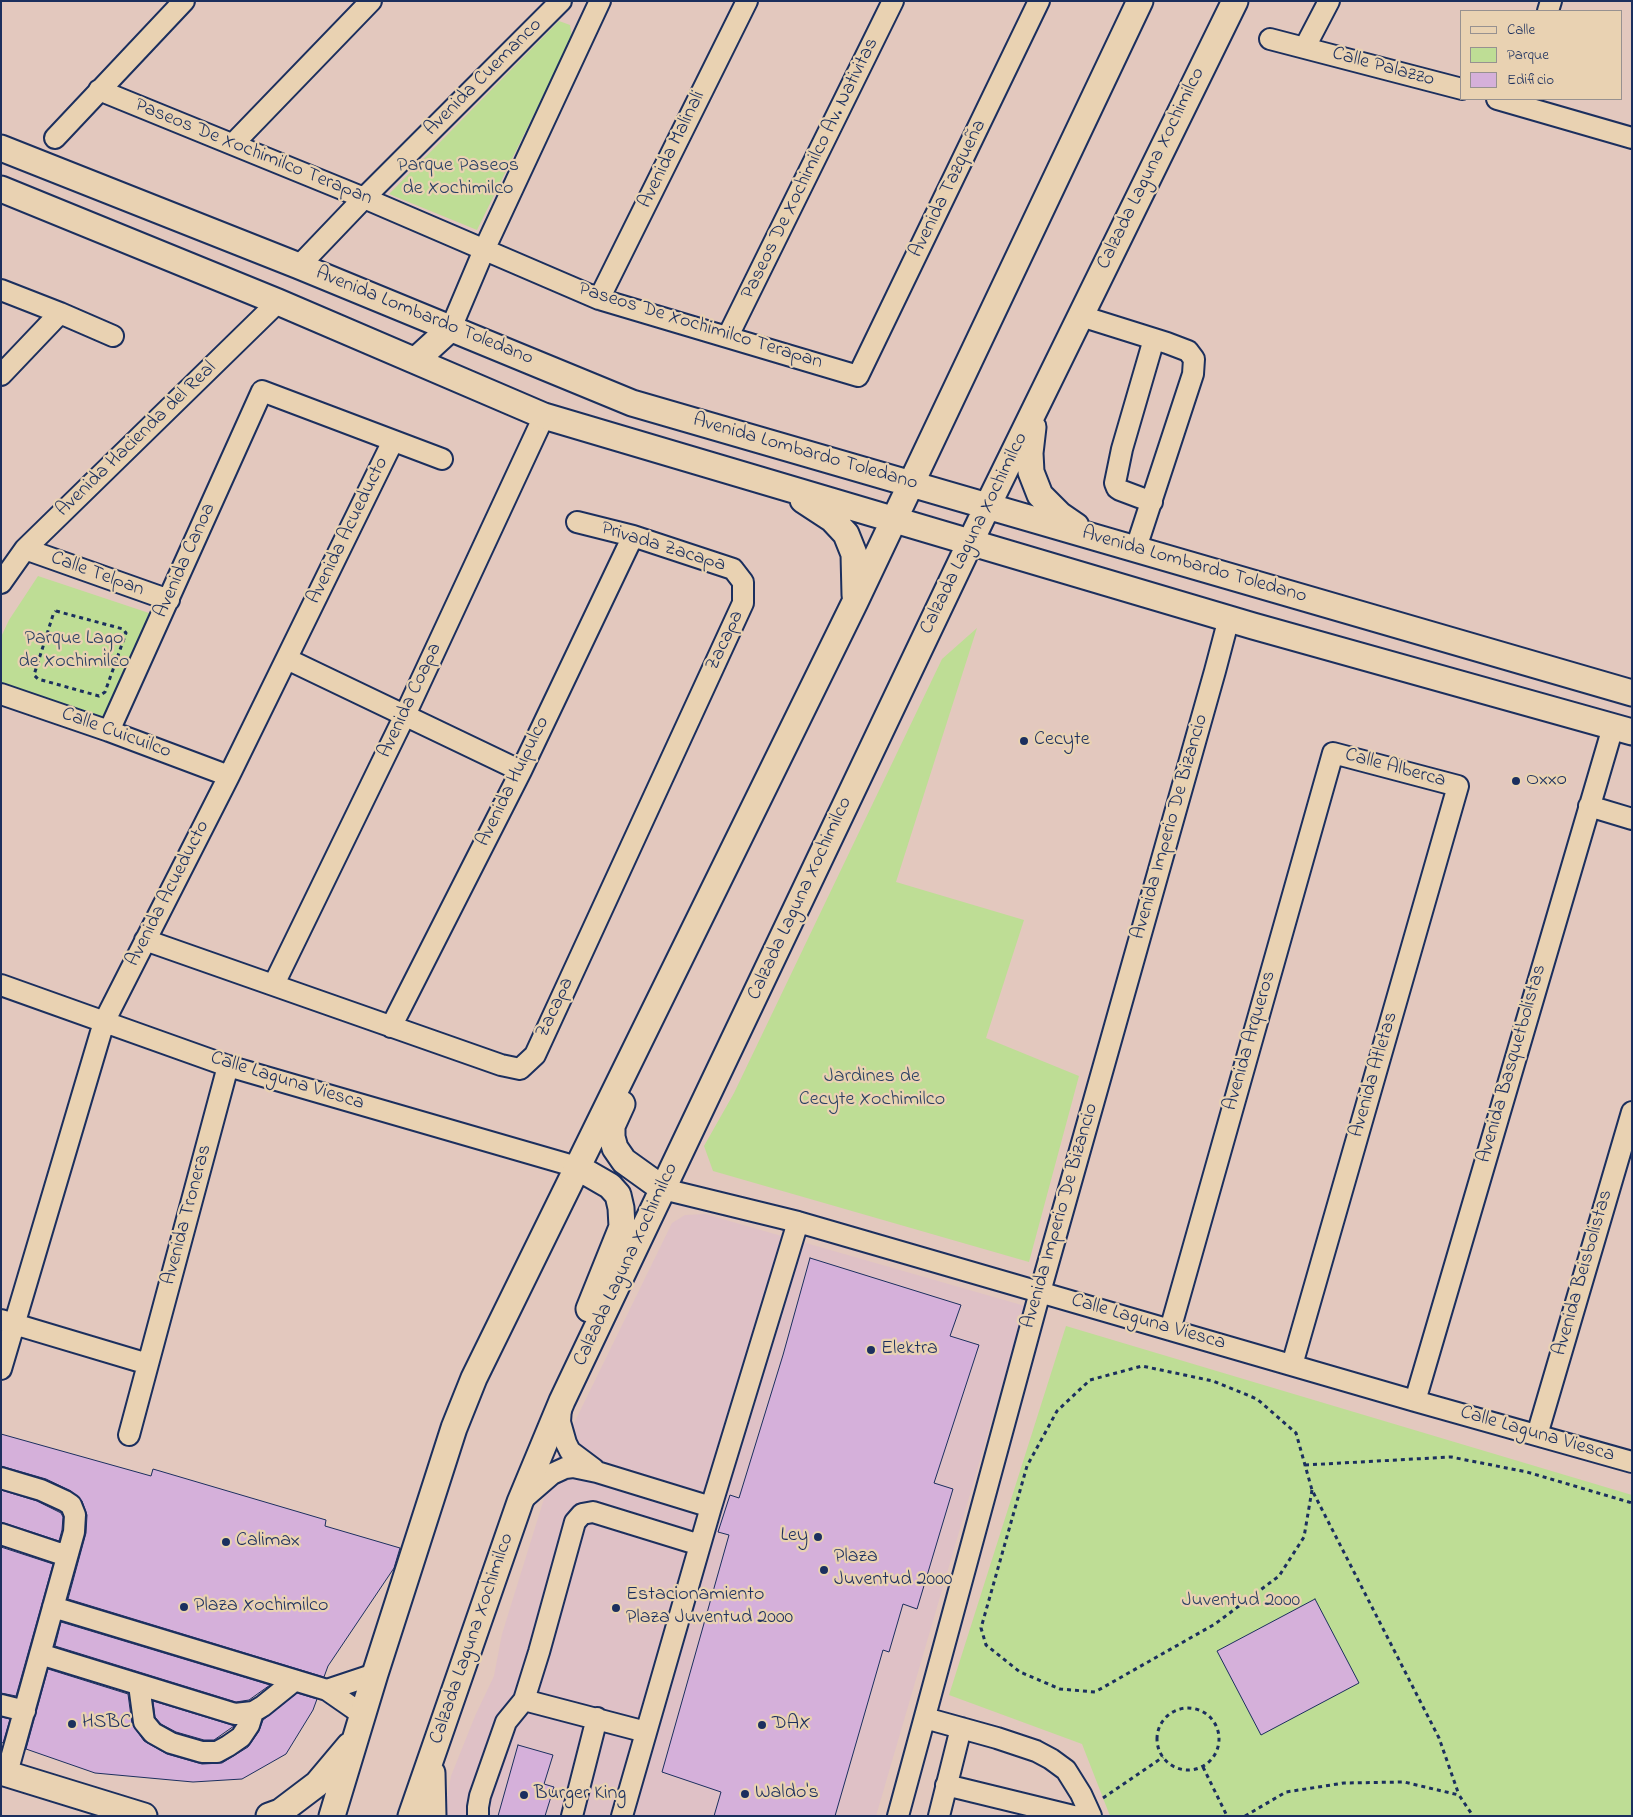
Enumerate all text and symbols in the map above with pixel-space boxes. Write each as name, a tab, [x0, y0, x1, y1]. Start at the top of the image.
legend	[1460, 10, 1623, 100]
street label: Avenida Cuemanco	[420, 14, 548, 142]
text: Calle	[1507, 19, 1535, 41]
street label: Paseos De Xochimilco Av. Nativitas	[737, 34, 885, 304]
street label: Calle Palazzo	[1329, 43, 1437, 93]
text: Parque	[1507, 44, 1549, 66]
street label: Calzada Laguna Xochimilco	[1093, 64, 1211, 274]
text: Edificio	[1507, 69, 1554, 91]
street label: Avenida Malinali	[634, 87, 712, 213]
street label: Paseos De Xochimilco Terapan	[131, 94, 375, 212]
street label: Avenida Tazqueña	[905, 116, 993, 262]
park label: Parque Paseos de Xochimilco	[397, 155, 519, 202]
street label: Avenida Lombardo Toledano	[312, 262, 536, 372]
street label: Paseos De Xochimilco Terapan	[575, 278, 825, 376]
street label: Avenida Hacienda del Real	[52, 357, 222, 523]
street label: Avenida Lombardo Toledano	[690, 409, 920, 497]
street label: Calzada Laguna Xochimilco	[916, 429, 1034, 639]
street label: Avenida Acueducto	[303, 454, 395, 608]
street label: Avenida Canoa	[150, 500, 222, 622]
street label: Privada Zacapa	[598, 518, 728, 578]
street label: Avenida Lombardo Toledano	[1079, 522, 1309, 610]
street label: Calle Telpan	[47, 547, 147, 603]
street label: Zacapa	[702, 607, 750, 675]
park label: Parque Lago de Xochimilco	[19, 628, 129, 675]
street label: Avenida Coapa	[374, 640, 448, 762]
street label: Calle Cuicuilco	[58, 703, 174, 765]
street label: Avenida Imperio De Bizancio	[1127, 712, 1215, 942]
street label: Avenida Huipulco	[472, 713, 556, 851]
place label: Cecyte	[1034, 729, 1090, 753]
marker: Cecyte	[1018, 735, 1030, 747]
street label: Calle Alberca	[1342, 744, 1448, 794]
place label: Oxxo	[1526, 769, 1567, 793]
marker: Oxxo	[1510, 775, 1522, 787]
street label: Calzada Laguna Xochimilco	[743, 794, 859, 1004]
street label: Avenida Acueducto	[122, 817, 216, 971]
street label: Avenida Basquetbolistas	[1473, 962, 1553, 1166]
street label: Avenida Arqueros	[1220, 968, 1282, 1114]
street label: Zacapa	[532, 974, 580, 1042]
street label: Avenida Atletas	[1346, 1010, 1404, 1140]
street label: Calle Laguna Viesca	[207, 1047, 367, 1117]
park label: Jardines de Cecyte Xochimilco	[799, 1066, 945, 1113]
street label: Avenida Imperio De Bizancio	[1017, 1101, 1105, 1331]
street label: Avenida Troneras	[158, 1142, 218, 1288]
street label: Calzada Laguna Xochimilco	[569, 1160, 685, 1370]
street label: Avenida Beisbolistas	[1549, 1187, 1619, 1359]
street label: Calle Laguna Viesca	[1068, 1289, 1228, 1357]
place label: Elektra	[881, 1338, 938, 1362]
marker: Elektra	[865, 1344, 877, 1356]
street label: Calle Laguna Viesca	[1457, 1401, 1617, 1469]
place label: Ley	[781, 1525, 808, 1549]
place label: Calimax	[236, 1530, 300, 1554]
street label: Calzada Laguna Xochimilco	[426, 1530, 520, 1748]
marker: Ley	[812, 1531, 824, 1543]
marker: Calimax	[220, 1536, 232, 1548]
place label: Plaza Juventud 2000	[834, 1546, 952, 1593]
marker: Plaza Juventud 2000	[818, 1564, 830, 1576]
place label: Estacionamiento Plaza Juventud 2000	[626, 1584, 793, 1631]
park label: Juventud 2000	[1182, 1590, 1300, 1614]
place label: Plaza Xochimilco	[194, 1595, 328, 1619]
marker: Plaza Xochimilco	[178, 1601, 190, 1613]
marker: Estacionamiento Plaza Juventud 2000	[610, 1602, 622, 1614]
place label: HSBC	[82, 1712, 131, 1736]
place label: DAX	[772, 1713, 811, 1737]
marker: HSBC	[66, 1718, 78, 1730]
marker: DAX	[756, 1719, 768, 1731]
place label: Waldo's	[755, 1782, 819, 1806]
place label: Burger King	[534, 1783, 626, 1807]
marker: Waldo's	[739, 1788, 751, 1800]
marker: Burger King	[518, 1789, 530, 1801]

